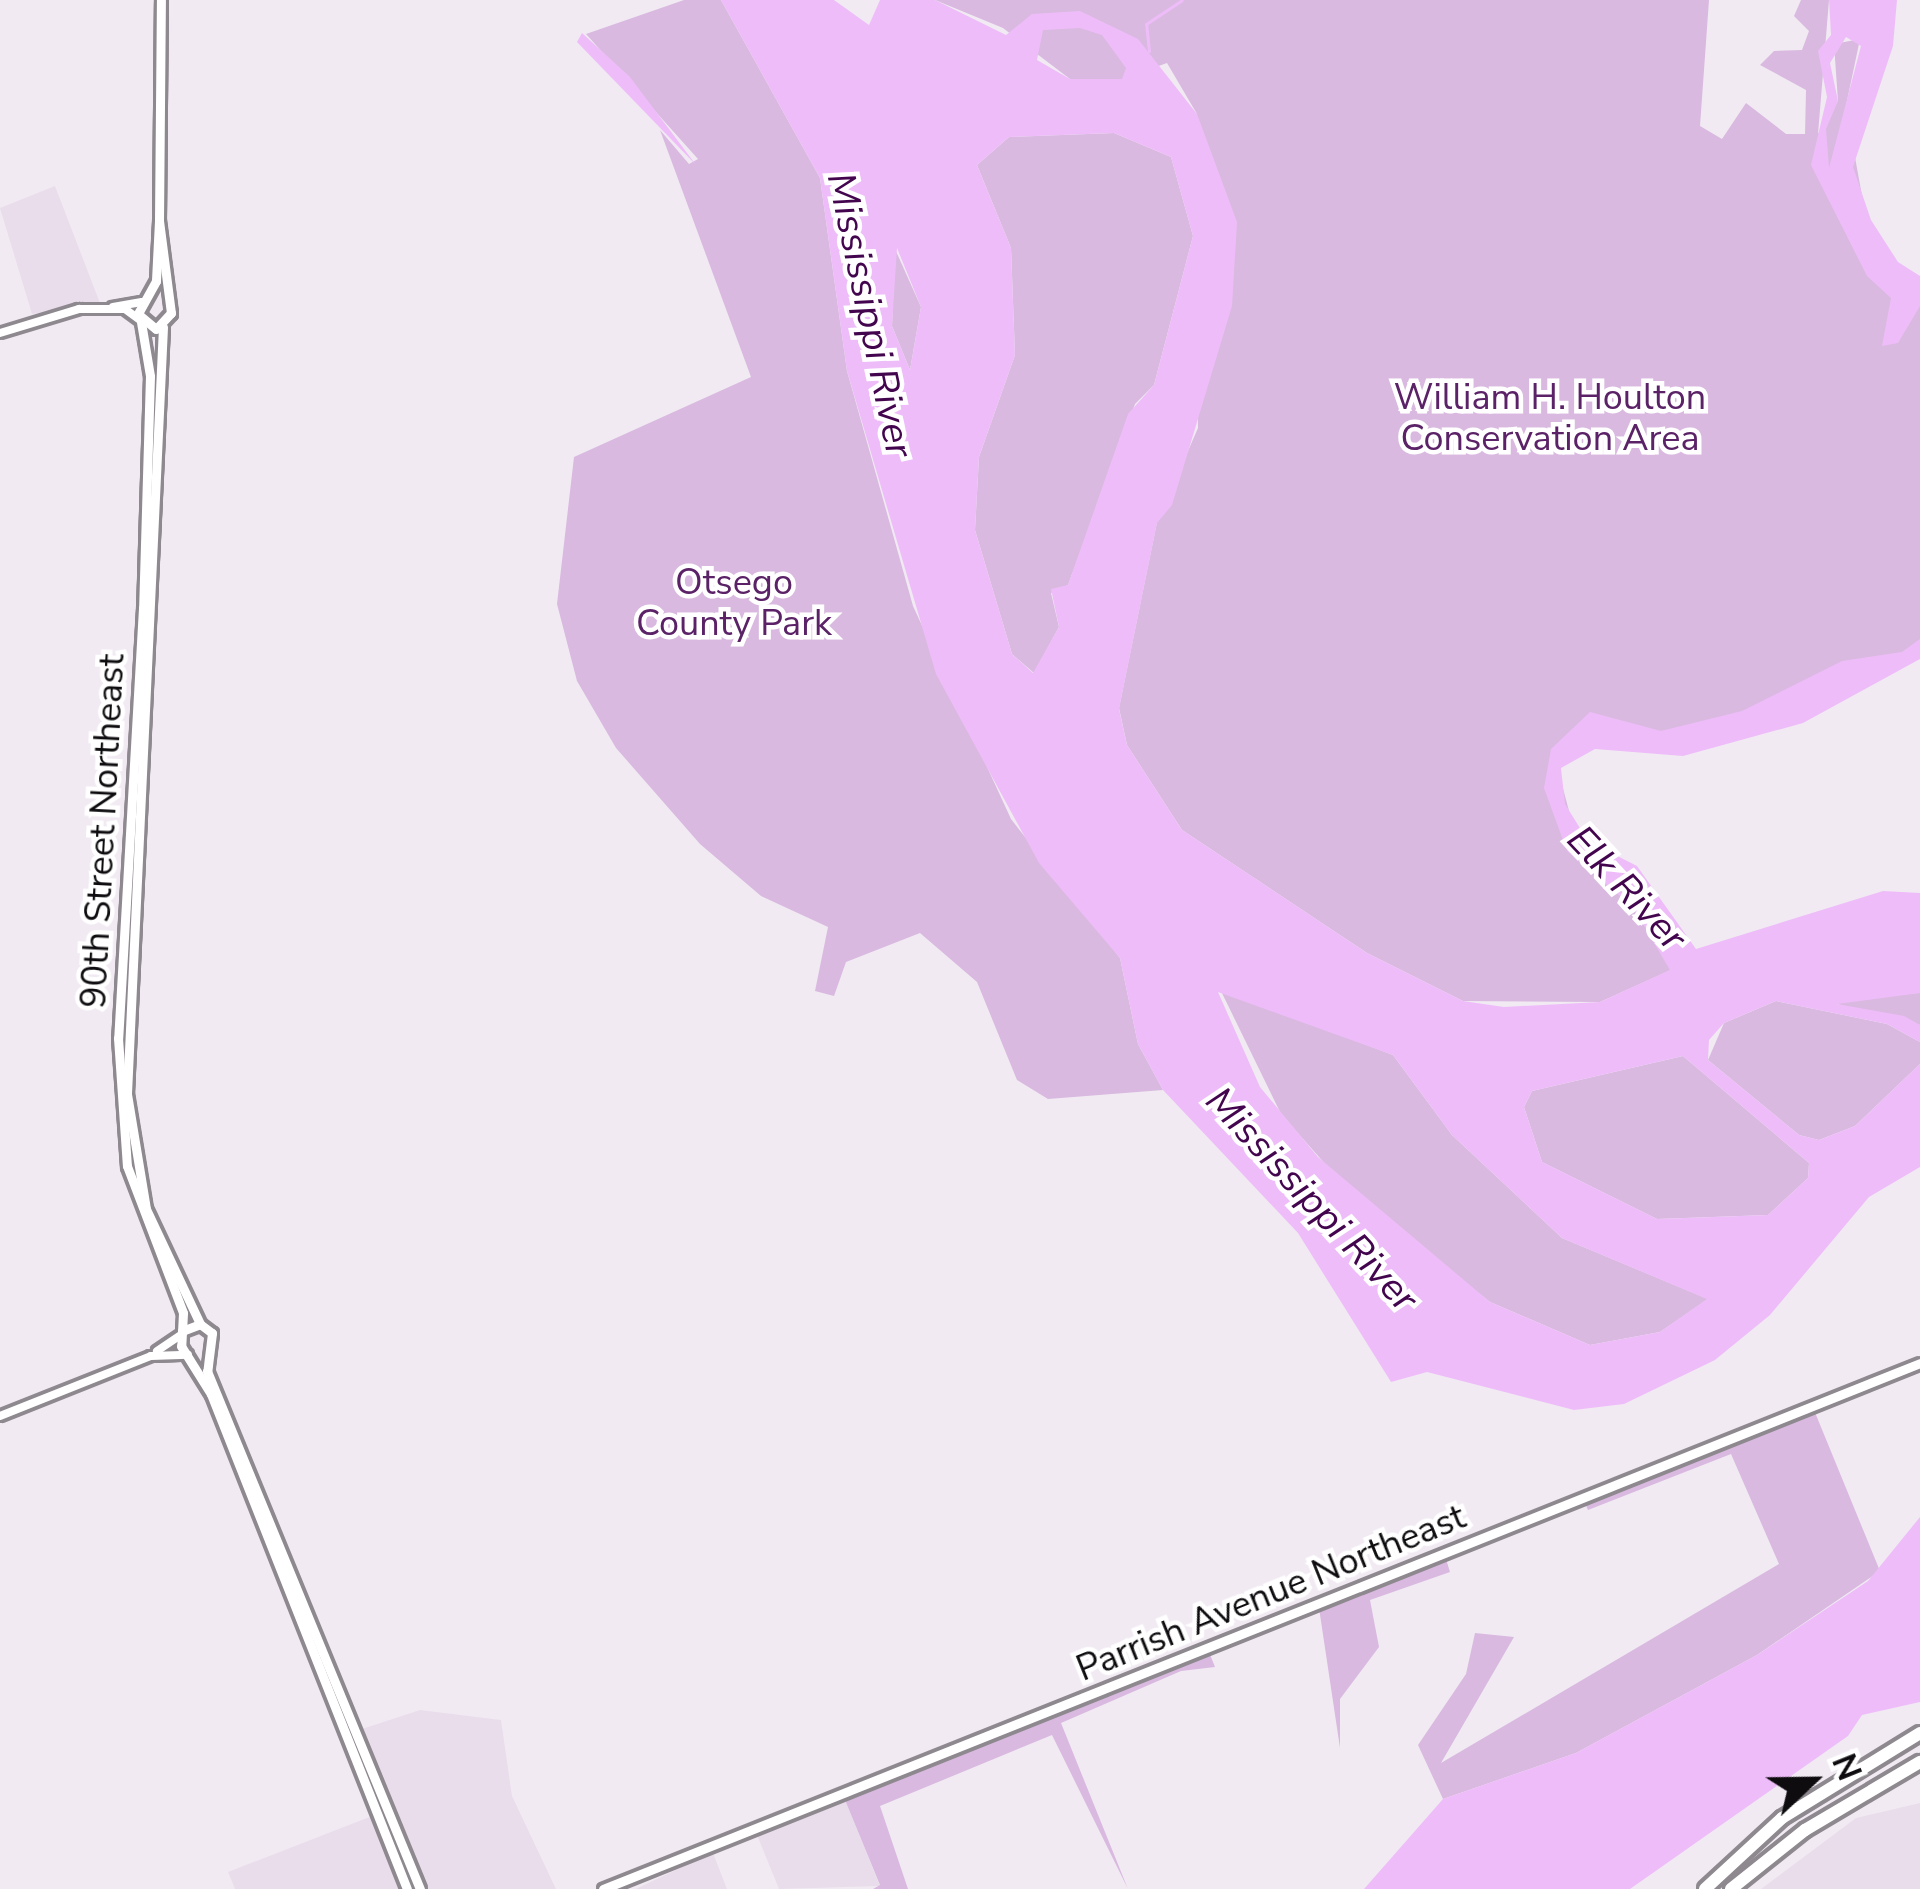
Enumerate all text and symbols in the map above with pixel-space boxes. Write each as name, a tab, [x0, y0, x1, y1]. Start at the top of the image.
water label: Mississippi River	[816, 168, 922, 462]
park label: William H. Houlton Conservation Area	[1394, 375, 1706, 460]
park label: Otsego County Park	[636, 560, 832, 645]
street label: 90th Street Northeast	[72, 653, 134, 1009]
water label: Elk River	[1557, 817, 1695, 961]
water label: Mississippi River	[1195, 1078, 1427, 1322]
street label: Parrish Avenue Northeast	[1070, 1495, 1472, 1691]
north arrow	[1752, 1721, 1872, 1841]
text: N	[1820, 1747, 1871, 1787]

